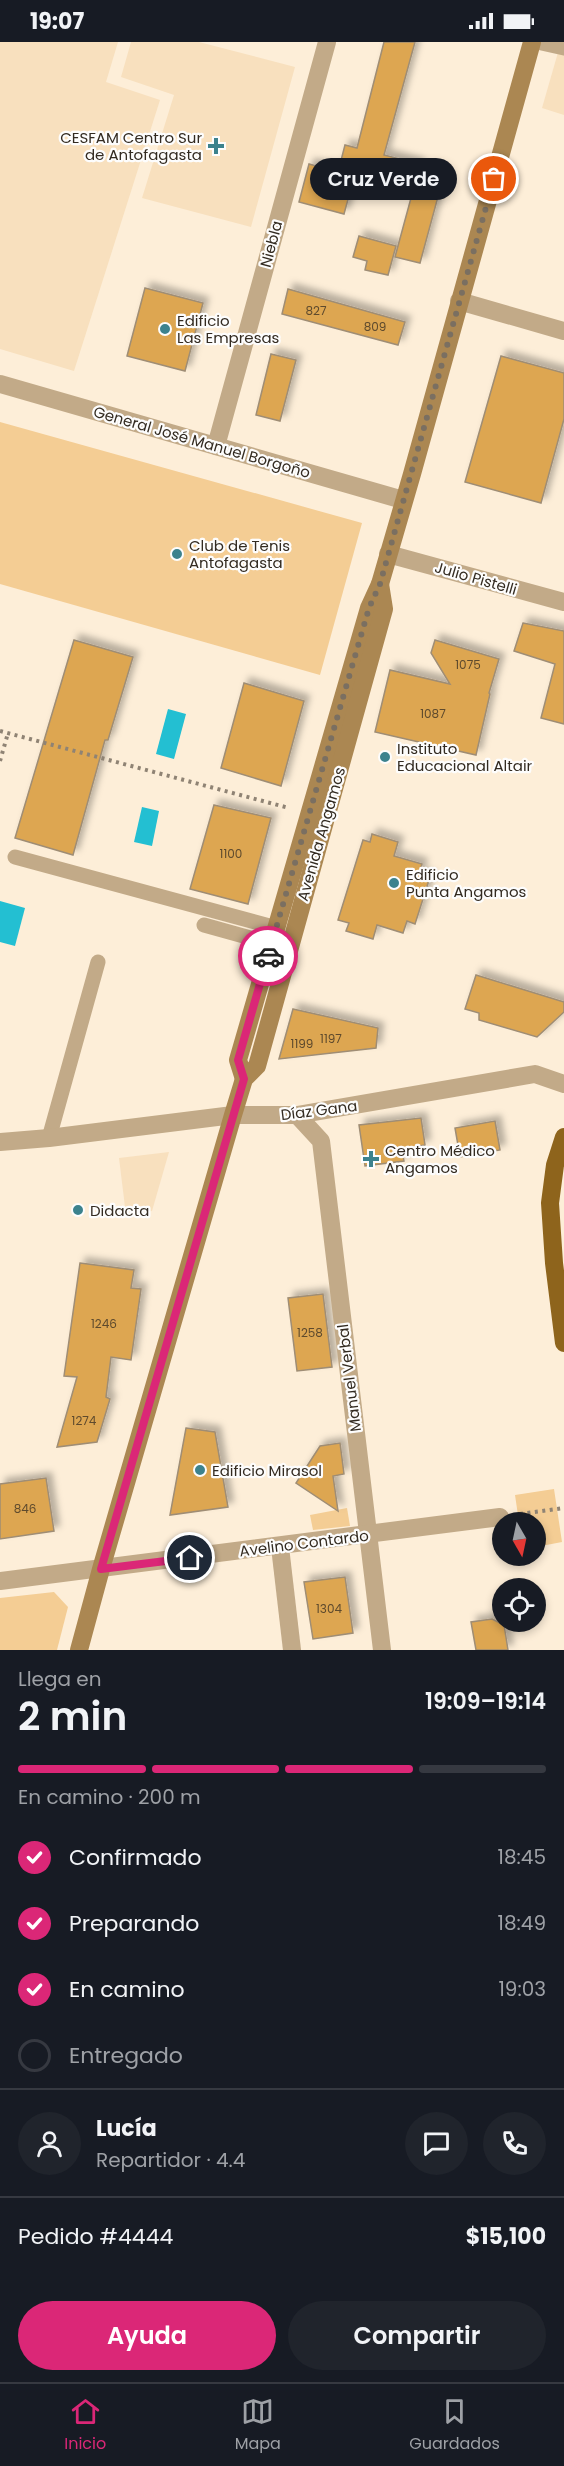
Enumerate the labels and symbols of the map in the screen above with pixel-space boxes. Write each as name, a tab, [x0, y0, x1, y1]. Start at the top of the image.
place label: CESFAM Centro Sur de Antofagasta	[60, 127, 202, 165]
marker: CESFAM Centro Sur de Antofagasta	[207, 137, 225, 155]
pin	[468, 153, 519, 204]
callout: Cruz Verde	[311, 158, 458, 200]
street label: Niebla	[255, 218, 287, 270]
house number: 827	[305, 302, 327, 319]
place label: Edificio Las Empresas	[177, 310, 280, 348]
house number: 809	[364, 318, 386, 335]
marker: Edificio Las Empresas	[158, 322, 172, 336]
street label: General José Manuel Borgoño	[91, 401, 313, 483]
place label: Club de Tenis Antofagasta	[189, 535, 290, 573]
marker: Club de Tenis Antofagasta	[170, 547, 184, 561]
street label: Julio Pistelli	[432, 556, 520, 600]
house number: 1075	[455, 656, 481, 673]
house number: 1087	[420, 705, 446, 722]
place label: Instituto Educacional Altair	[397, 738, 533, 776]
marker: Instituto Educacional Altair	[378, 750, 392, 764]
street label: Avenida Angamos	[292, 764, 350, 903]
house number: 1100	[220, 845, 242, 862]
place label: Edificio Punta Angamos	[406, 864, 527, 902]
marker: Edificio Punta Angamos	[387, 876, 401, 890]
courier	[238, 926, 298, 986]
house number: 1197	[320, 1030, 342, 1047]
house number: 1199	[291, 1035, 313, 1052]
street label: Díaz Gana	[280, 1095, 358, 1125]
place label: Centro Médico Angamos	[385, 1140, 495, 1178]
marker: Centro Médico Angamos	[362, 1150, 380, 1168]
place label: Didacta	[90, 1200, 149, 1221]
marker: Didacta	[71, 1203, 85, 1217]
house number: 1246	[91, 1315, 117, 1332]
street label: Manuel Verbal	[332, 1323, 366, 1433]
house number: 1258	[297, 1324, 323, 1341]
house number: 1274	[72, 1412, 97, 1429]
place label: Edificio Mirasol	[212, 1460, 322, 1481]
marker: Edificio Mirasol	[193, 1463, 207, 1477]
house number: 846	[14, 1500, 36, 1517]
north arrow	[492, 1512, 546, 1566]
street label: Avelino Contardo	[238, 1525, 370, 1561]
pin	[164, 1532, 215, 1583]
house number: 1304	[316, 1600, 342, 1617]

